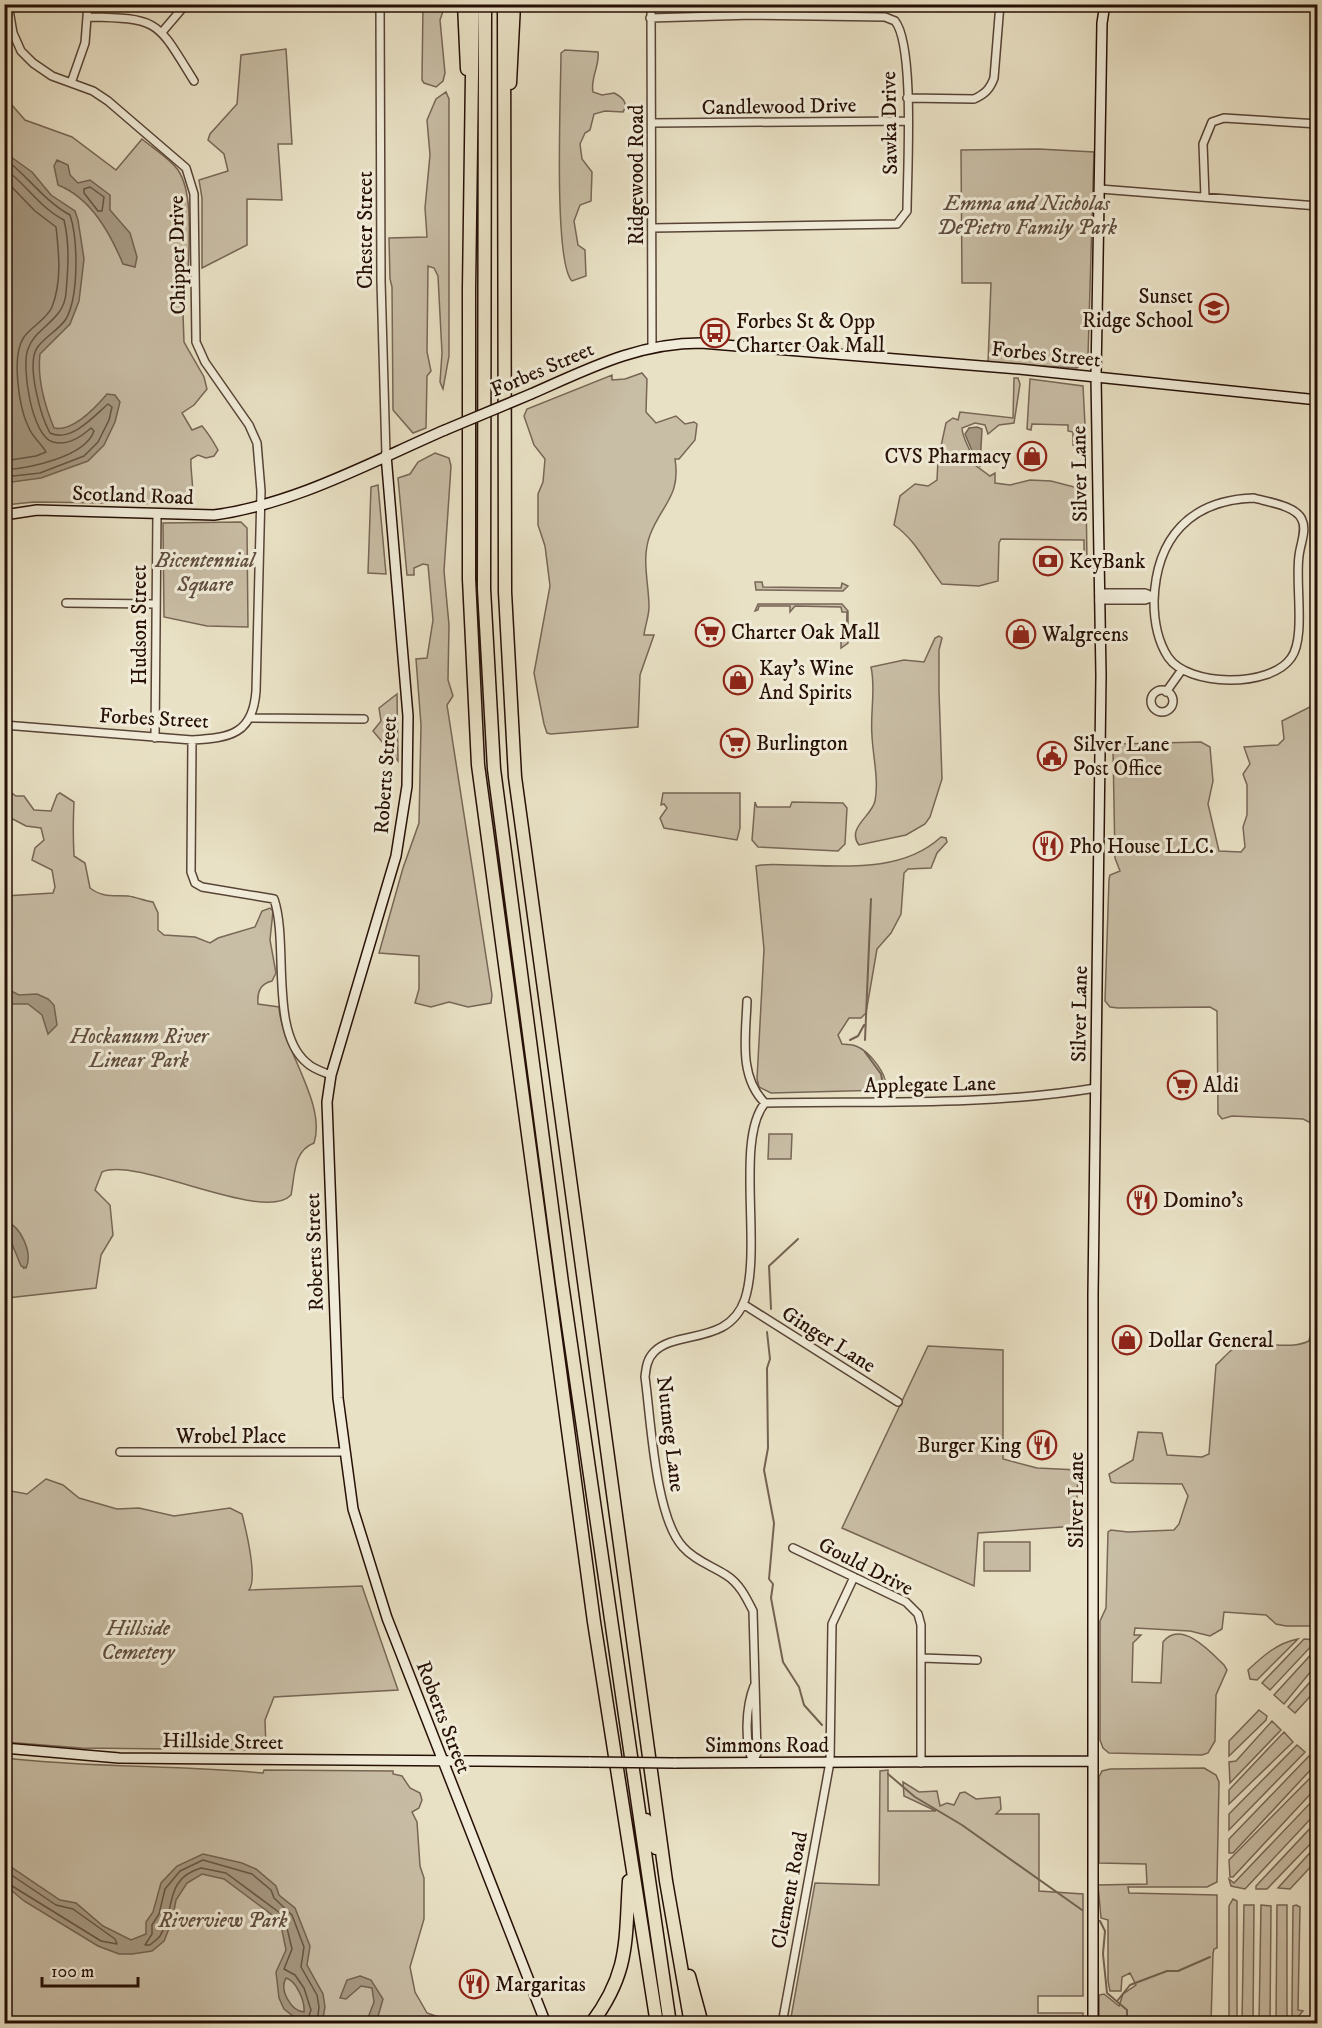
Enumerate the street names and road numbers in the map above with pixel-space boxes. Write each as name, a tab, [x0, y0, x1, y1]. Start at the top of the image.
street label: Sawka Drive	[876, 71, 904, 175]
street label: Candlewood Drive	[701, 93, 857, 121]
street label: Ridgewood Road	[624, 104, 650, 246]
street label: Chester Street	[353, 171, 379, 289]
street label: Chipper Drive	[164, 195, 192, 315]
street label: Forbes Street	[487, 336, 598, 403]
street label: Forbes Street	[990, 336, 1102, 374]
street label: Silver Lane	[1066, 425, 1094, 522]
street label: Scotland Road	[72, 481, 195, 511]
street label: Hudson Street	[127, 565, 153, 685]
street label: Forbes Street	[98, 703, 210, 735]
street label: Roberts Street	[369, 715, 403, 835]
street label: Silver Lane	[1066, 965, 1094, 1062]
street label: Applegate Lane	[864, 1071, 997, 1099]
street label: Roberts Street	[300, 1192, 330, 1312]
street label: Ginger Lane	[777, 1301, 881, 1379]
street label: Nutmeg Lane	[650, 1375, 690, 1494]
street label: Wrobel Place	[175, 1424, 287, 1450]
street label: Silver Lane	[1064, 1451, 1090, 1548]
street label: Gould Drive	[814, 1532, 918, 1602]
street label: Roberts Street	[410, 1657, 477, 1778]
street label: Hillside Street	[162, 1728, 284, 1756]
street label: Simmons Road	[705, 1733, 830, 1759]
street label: Clement Road	[766, 1829, 814, 1951]

